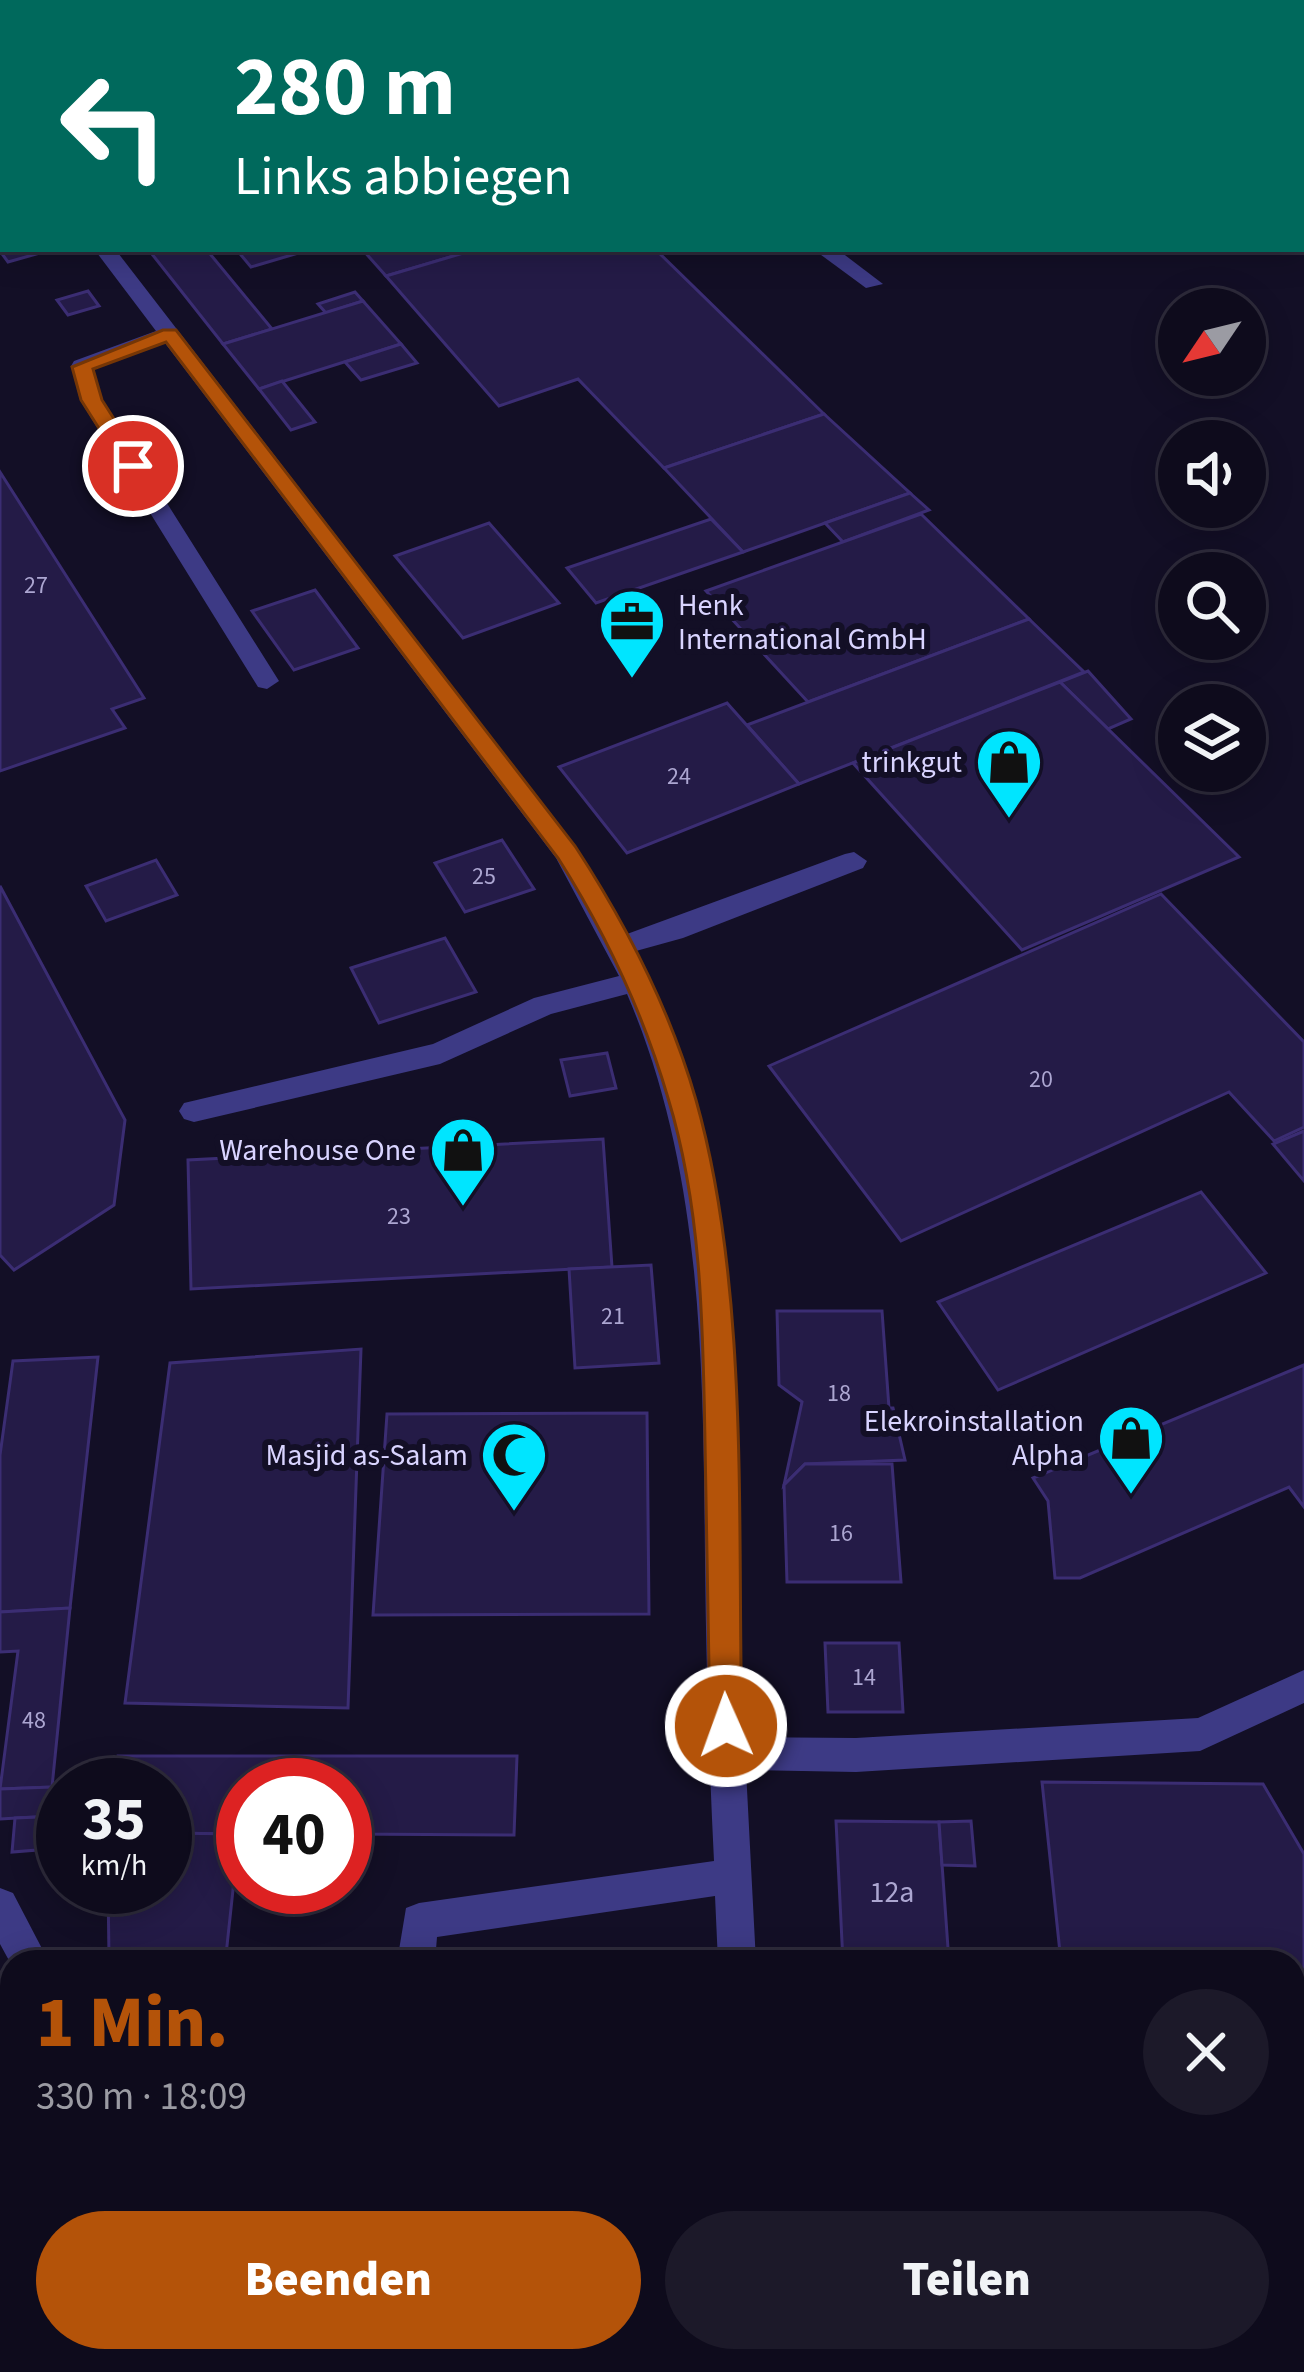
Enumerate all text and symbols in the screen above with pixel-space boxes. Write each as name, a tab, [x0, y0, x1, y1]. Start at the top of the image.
text: 280 m	[234, 28, 456, 148]
icon: left	[36, 48, 192, 204]
text: Links abbiegen	[234, 139, 573, 216]
north arrow	[1158, 288, 1266, 396]
map controls	[1158, 288, 1266, 792]
pin	[82, 415, 184, 517]
button: sound	[1158, 420, 1266, 528]
icon: arrive	[100, 433, 166, 499]
button: search	[1158, 552, 1266, 660]
house number: 27	[24, 568, 48, 603]
place label: Henk International GmbH	[678, 584, 927, 661]
office icon: Henk International GmbH	[597, 587, 667, 681]
button: layers	[1158, 684, 1266, 792]
shop icon: trinkgut	[974, 727, 1044, 821]
place label: trinkgut	[862, 741, 962, 784]
house number: 24	[667, 759, 691, 794]
house number: 25	[472, 859, 496, 894]
house number: 20	[1029, 1062, 1053, 1097]
shop icon: Warehouse One	[428, 1115, 498, 1209]
place label: Warehouse One	[219, 1129, 416, 1172]
house number: 23	[387, 1199, 411, 1234]
house number: 21	[601, 1299, 625, 1334]
house number: 18	[827, 1376, 851, 1411]
place label: Elekroinstallation Alpha	[864, 1400, 1084, 1477]
shop icon: Elekroinstallation Alpha	[1096, 1403, 1166, 1497]
mosque icon: Masjid as-Salam	[479, 1420, 549, 1514]
place label: Masjid as-Salam	[265, 1434, 468, 1477]
house number: 16	[829, 1516, 853, 1551]
house number: 14	[852, 1660, 876, 1695]
position arrow	[663, 1663, 789, 1789]
house number: 48	[22, 1703, 46, 1738]
speed limit sign: 40	[216, 1758, 372, 1914]
text: 35	[82, 1778, 146, 1863]
text: km/h	[81, 1844, 147, 1887]
house number: 12a	[870, 1871, 914, 1914]
text: 1 Min.	[36, 1972, 228, 2075]
button: close	[1143, 1989, 1269, 2115]
text: 330 m · 18:09	[36, 2069, 247, 2125]
button: Beenden	[36, 2211, 641, 2349]
button: Teilen	[665, 2211, 1269, 2349]

